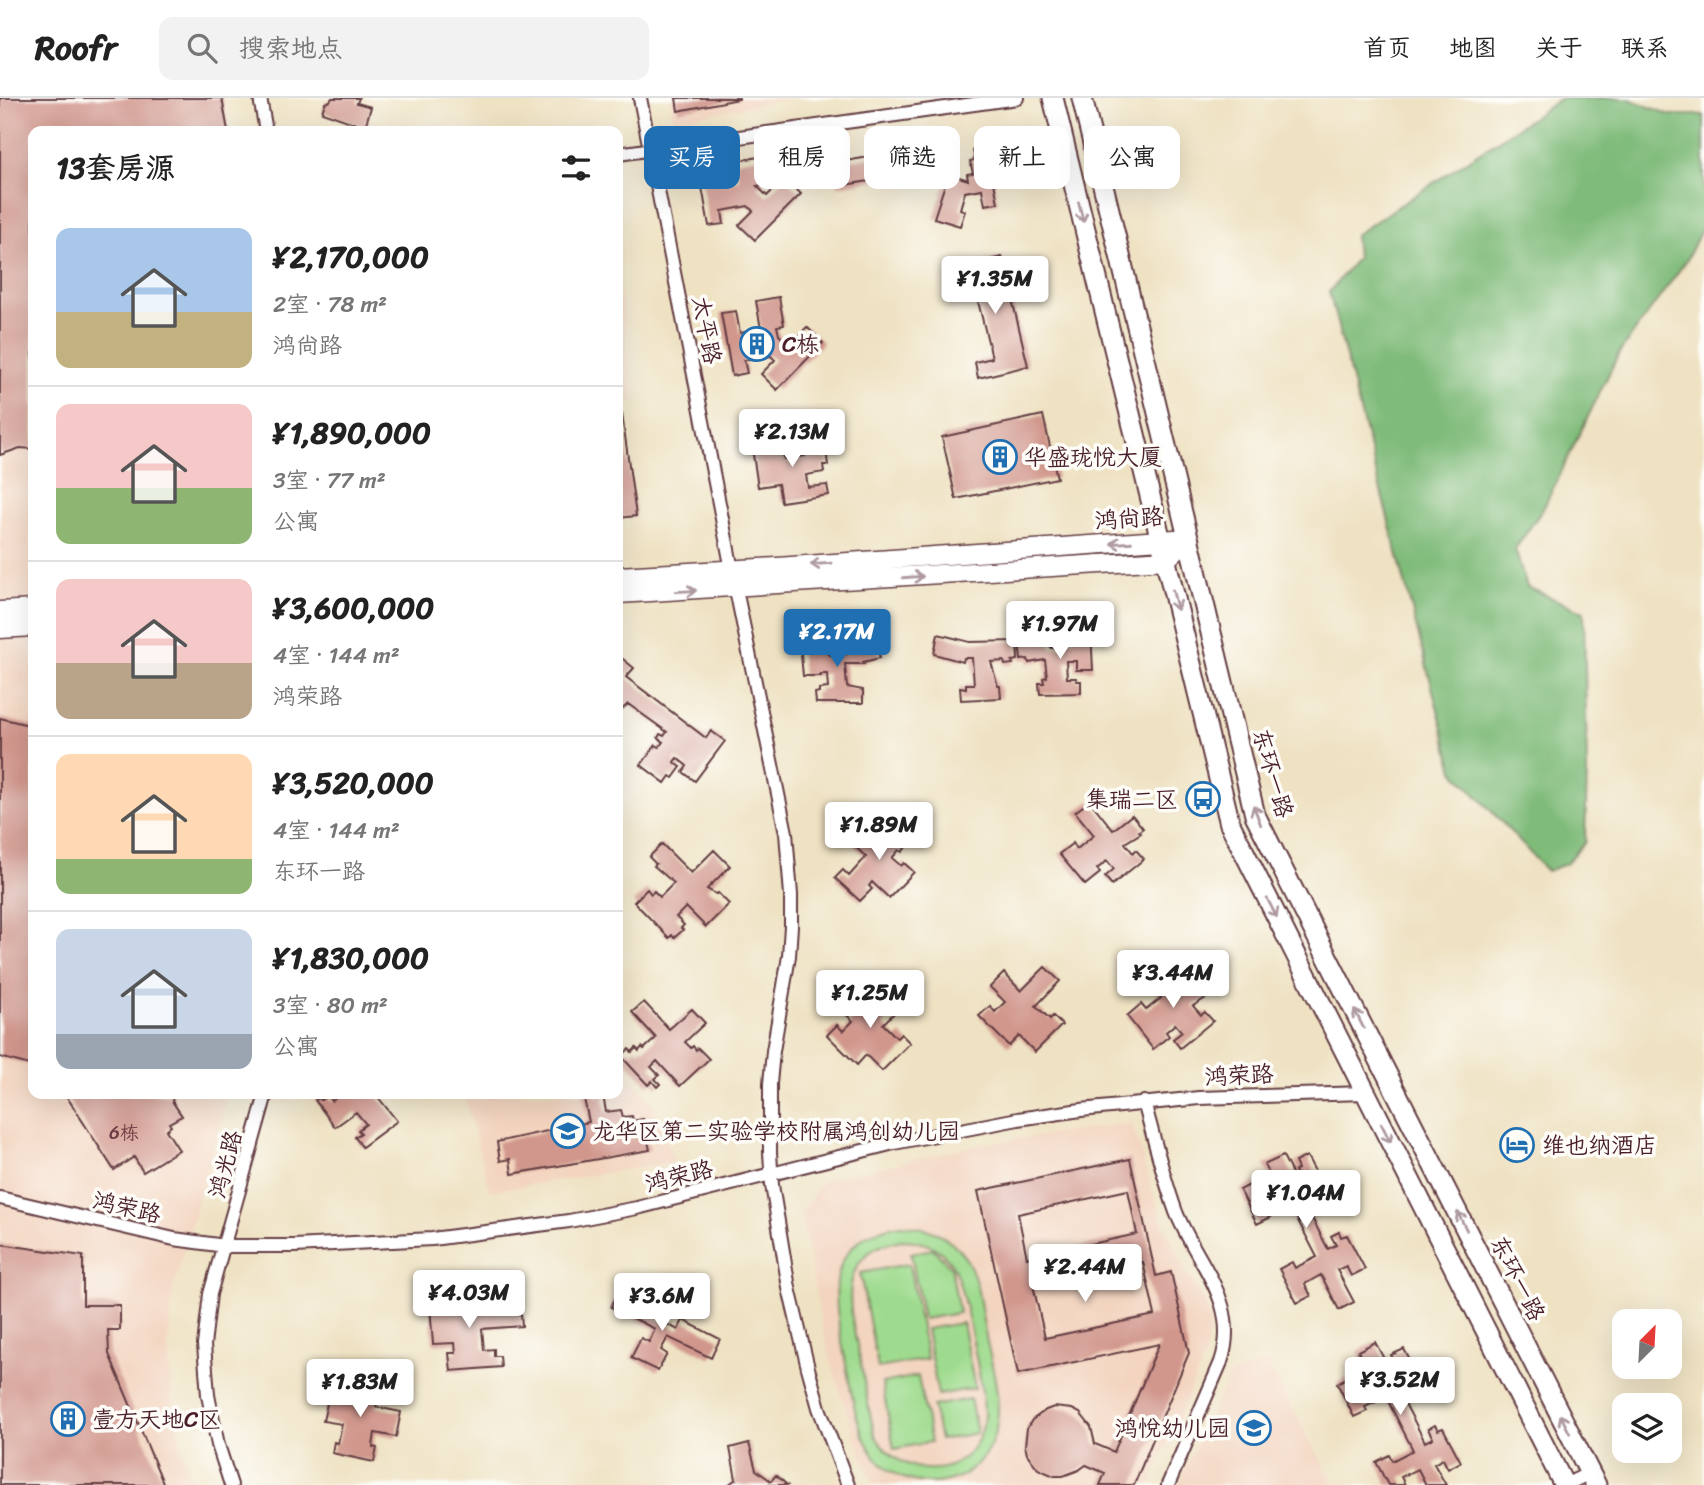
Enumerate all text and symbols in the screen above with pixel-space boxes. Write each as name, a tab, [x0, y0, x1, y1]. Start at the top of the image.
search box	[159, 17, 649, 80]
text: Roofr	[35, 19, 117, 77]
text: 搜索地点	[239, 25, 343, 71]
text: 首页	[1363, 27, 1411, 69]
text: 地图	[1449, 27, 1497, 69]
text: 关于	[1535, 27, 1583, 69]
text: 联系	[1621, 27, 1669, 69]
icon: search	[183, 29, 221, 67]
chip: 买房	[644, 126, 740, 189]
chip: 租房	[754, 126, 850, 189]
chip: 筛选	[864, 126, 960, 189]
chip: 新上	[974, 126, 1070, 189]
chip: 公寓	[1084, 126, 1180, 189]
text: 13套房源	[56, 141, 175, 195]
icon: filters	[557, 149, 595, 187]
one-way arrow	[1075, 200, 1088, 223]
text: ¥2,170,000	[273, 230, 429, 284]
icon: home	[112, 256, 196, 340]
pin: ¥1.35M	[938, 256, 1052, 316]
text: ¥1.35M	[957, 258, 1033, 299]
text: 2室 · 78 m²	[273, 284, 387, 325]
street label: 太平路	[680, 292, 733, 368]
place label: C栋	[782, 324, 819, 365]
text: 鸿尚路	[273, 325, 342, 366]
building icon: C栋	[738, 325, 776, 363]
text: ¥1,890,000	[273, 406, 431, 460]
pin: ¥2.13M	[735, 410, 849, 469]
text: ¥2.13M	[755, 411, 829, 452]
icon: home	[112, 432, 196, 516]
place label: 华盛珑悦大厦	[1024, 437, 1162, 478]
building icon: 华盛珑悦大厦	[981, 438, 1019, 476]
text: 3室 · 77 m²	[273, 460, 386, 501]
street label: 鸿尚路	[1093, 496, 1165, 541]
text: 公寓	[273, 501, 319, 542]
one-way arrow	[1110, 537, 1133, 550]
one-way arrow	[810, 558, 832, 571]
one-way arrow	[901, 570, 924, 583]
text: ¥3,600,000	[273, 581, 434, 635]
one-way arrow	[674, 584, 697, 597]
one-way arrow	[1169, 588, 1182, 611]
pin: ¥1.97M	[1003, 602, 1117, 661]
text: ¥1.97M	[1022, 603, 1098, 644]
icon: home	[112, 607, 196, 691]
pin: ¥2.17M	[780, 610, 894, 669]
text: ¥2.17M	[800, 611, 874, 652]
text: 4室 · 144 m²	[273, 635, 400, 676]
text: 鸿荣路	[273, 676, 342, 717]
street label: 东环一路	[1240, 723, 1305, 823]
text: ¥3,520,000	[273, 756, 434, 810]
place label: 集瑞二区	[1086, 779, 1178, 820]
bus stop icon: 集瑞二区	[1184, 780, 1222, 818]
icon: home	[112, 782, 196, 866]
pin: ¥1.89M	[822, 802, 936, 862]
text: ¥1.89M	[841, 804, 917, 845]
one-way arrow	[1250, 805, 1262, 827]
text: 4室 · 144 m²	[273, 810, 400, 851]
text: 东环一路	[273, 851, 365, 892]
one-way arrow	[1266, 897, 1280, 918]
text: ¥1,830,000	[273, 931, 429, 985]
pin: ¥3.44M	[1116, 950, 1230, 1010]
text: ¥3.44M	[1133, 952, 1213, 993]
icon: home	[112, 957, 196, 1041]
pin: ¥1.25M	[813, 970, 927, 1030]
text: ¥1.25M	[832, 972, 908, 1013]
text: 3室 · 80 m²	[273, 985, 388, 1026]
one-way arrow	[1351, 1009, 1365, 1029]
text: 公寓	[273, 1026, 319, 1067]
street label: 鸿荣路	[1204, 1053, 1275, 1098]
place label: 龙华区第二实验学校附属鸿创幼儿园	[592, 1111, 960, 1152]
school or university icon: 龙华区第二实验学校附属鸿创幼儿园	[549, 1112, 587, 1150]
house number: 6栋	[109, 1116, 139, 1149]
one-way arrow	[1380, 1122, 1394, 1143]
street label: 鸿光路	[197, 1125, 254, 1203]
place label: 维也纳酒店	[1542, 1125, 1657, 1166]
hotel icon: 维也纳酒店	[1498, 1126, 1536, 1164]
street label: 鸿荣路	[641, 1148, 718, 1205]
pin: ¥1.04M	[1249, 1170, 1363, 1230]
text: ¥1.04M	[1267, 1172, 1345, 1213]
street label: 鸿荣路	[89, 1180, 165, 1235]
one-way arrow	[1455, 1211, 1468, 1232]
street label: 东环一路	[1478, 1228, 1557, 1329]
pin: ¥2.44M	[1028, 1244, 1142, 1304]
text: ¥2.44M	[1045, 1246, 1125, 1287]
pin: ¥4.03M	[412, 1270, 526, 1330]
text: ¥4.03M	[429, 1272, 509, 1313]
pin: ¥3.6M	[613, 1274, 711, 1333]
text: ¥3.6M	[630, 1275, 694, 1316]
north arrow	[1612, 1309, 1682, 1379]
map controls	[1612, 1309, 1682, 1463]
pin: ¥3.52M	[1343, 1358, 1457, 1417]
text: ¥3.52M	[1361, 1359, 1439, 1400]
pin: ¥1.83M	[303, 1360, 417, 1419]
text: ¥1.83M	[323, 1361, 397, 1402]
button: layers	[1612, 1393, 1682, 1463]
place label: 壹方天地C区	[92, 1399, 221, 1440]
building icon: 壹方天地C区	[49, 1400, 87, 1438]
place label: 鸿悦幼儿园	[1115, 1408, 1230, 1449]
school or university icon: 鸿悦幼儿园	[1235, 1409, 1273, 1447]
one-way arrow	[1558, 1414, 1571, 1435]

